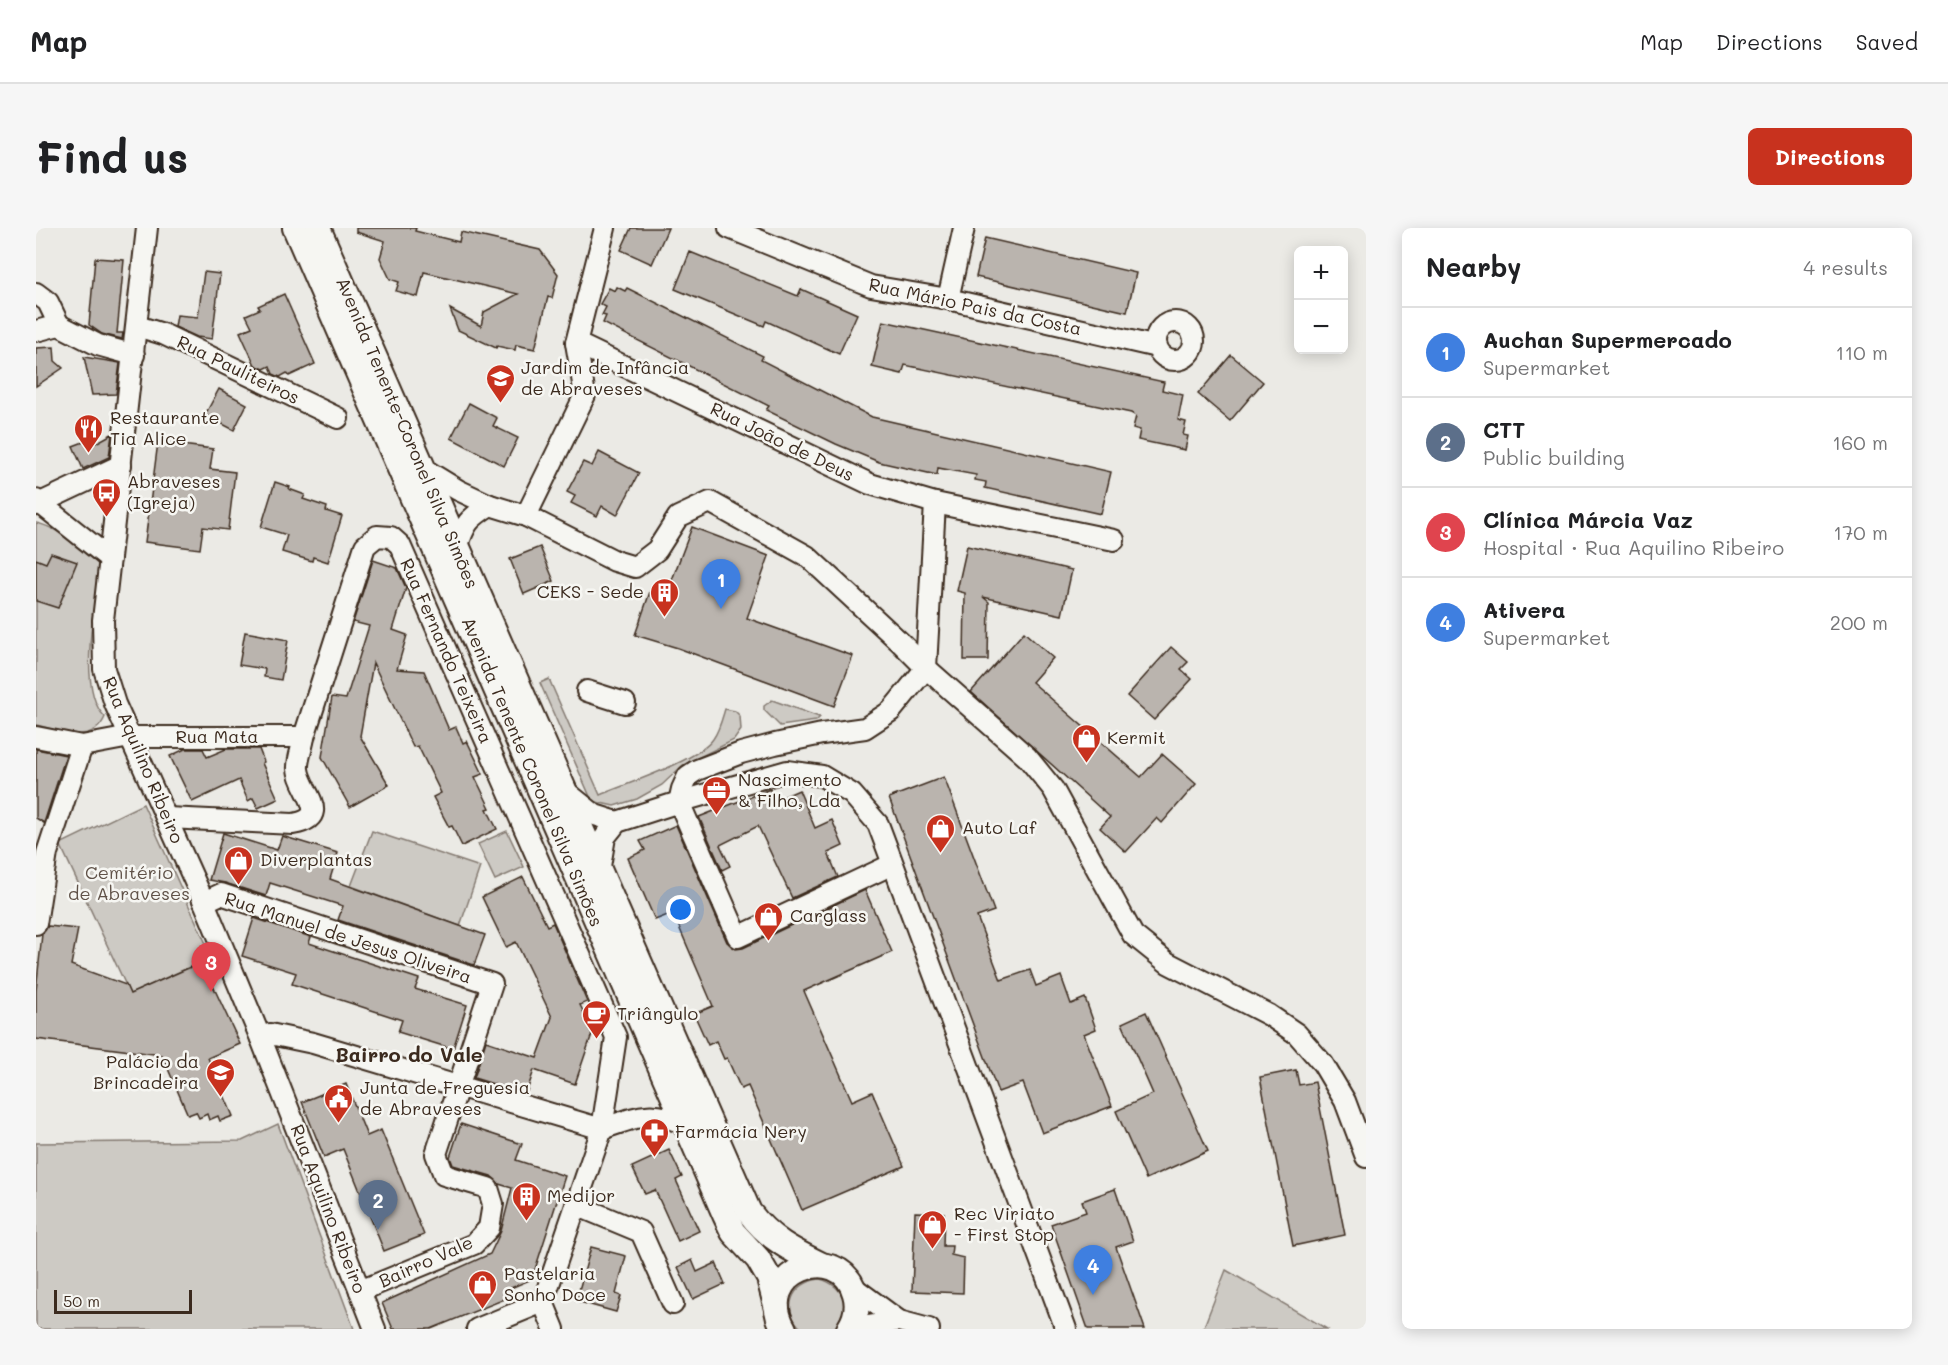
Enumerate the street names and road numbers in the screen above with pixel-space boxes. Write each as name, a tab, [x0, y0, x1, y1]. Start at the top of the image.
street label: Rua Mário Pais da Costa	[867, 272, 1084, 340]
street label: Avenida Tenente-Coronel Silva Simões	[331, 273, 485, 592]
street label: Rua Pauliteiros	[173, 329, 304, 409]
street label: Rua João de Deus	[707, 396, 858, 486]
street label: Rua Fernando Teixeira	[395, 554, 499, 747]
street label: Avenida Tenente Coronel Silva Simões	[457, 613, 609, 930]
street label: Rua Aquilino Ribeiro	[98, 673, 190, 847]
street label: Rua Mata	[175, 724, 259, 748]
street label: Rua Manuel de Jesus Oliveira	[222, 886, 475, 988]
street label: Rua Aquilino Ribeiro	[286, 1121, 372, 1297]
street label: Bairro Vale	[375, 1230, 477, 1293]

